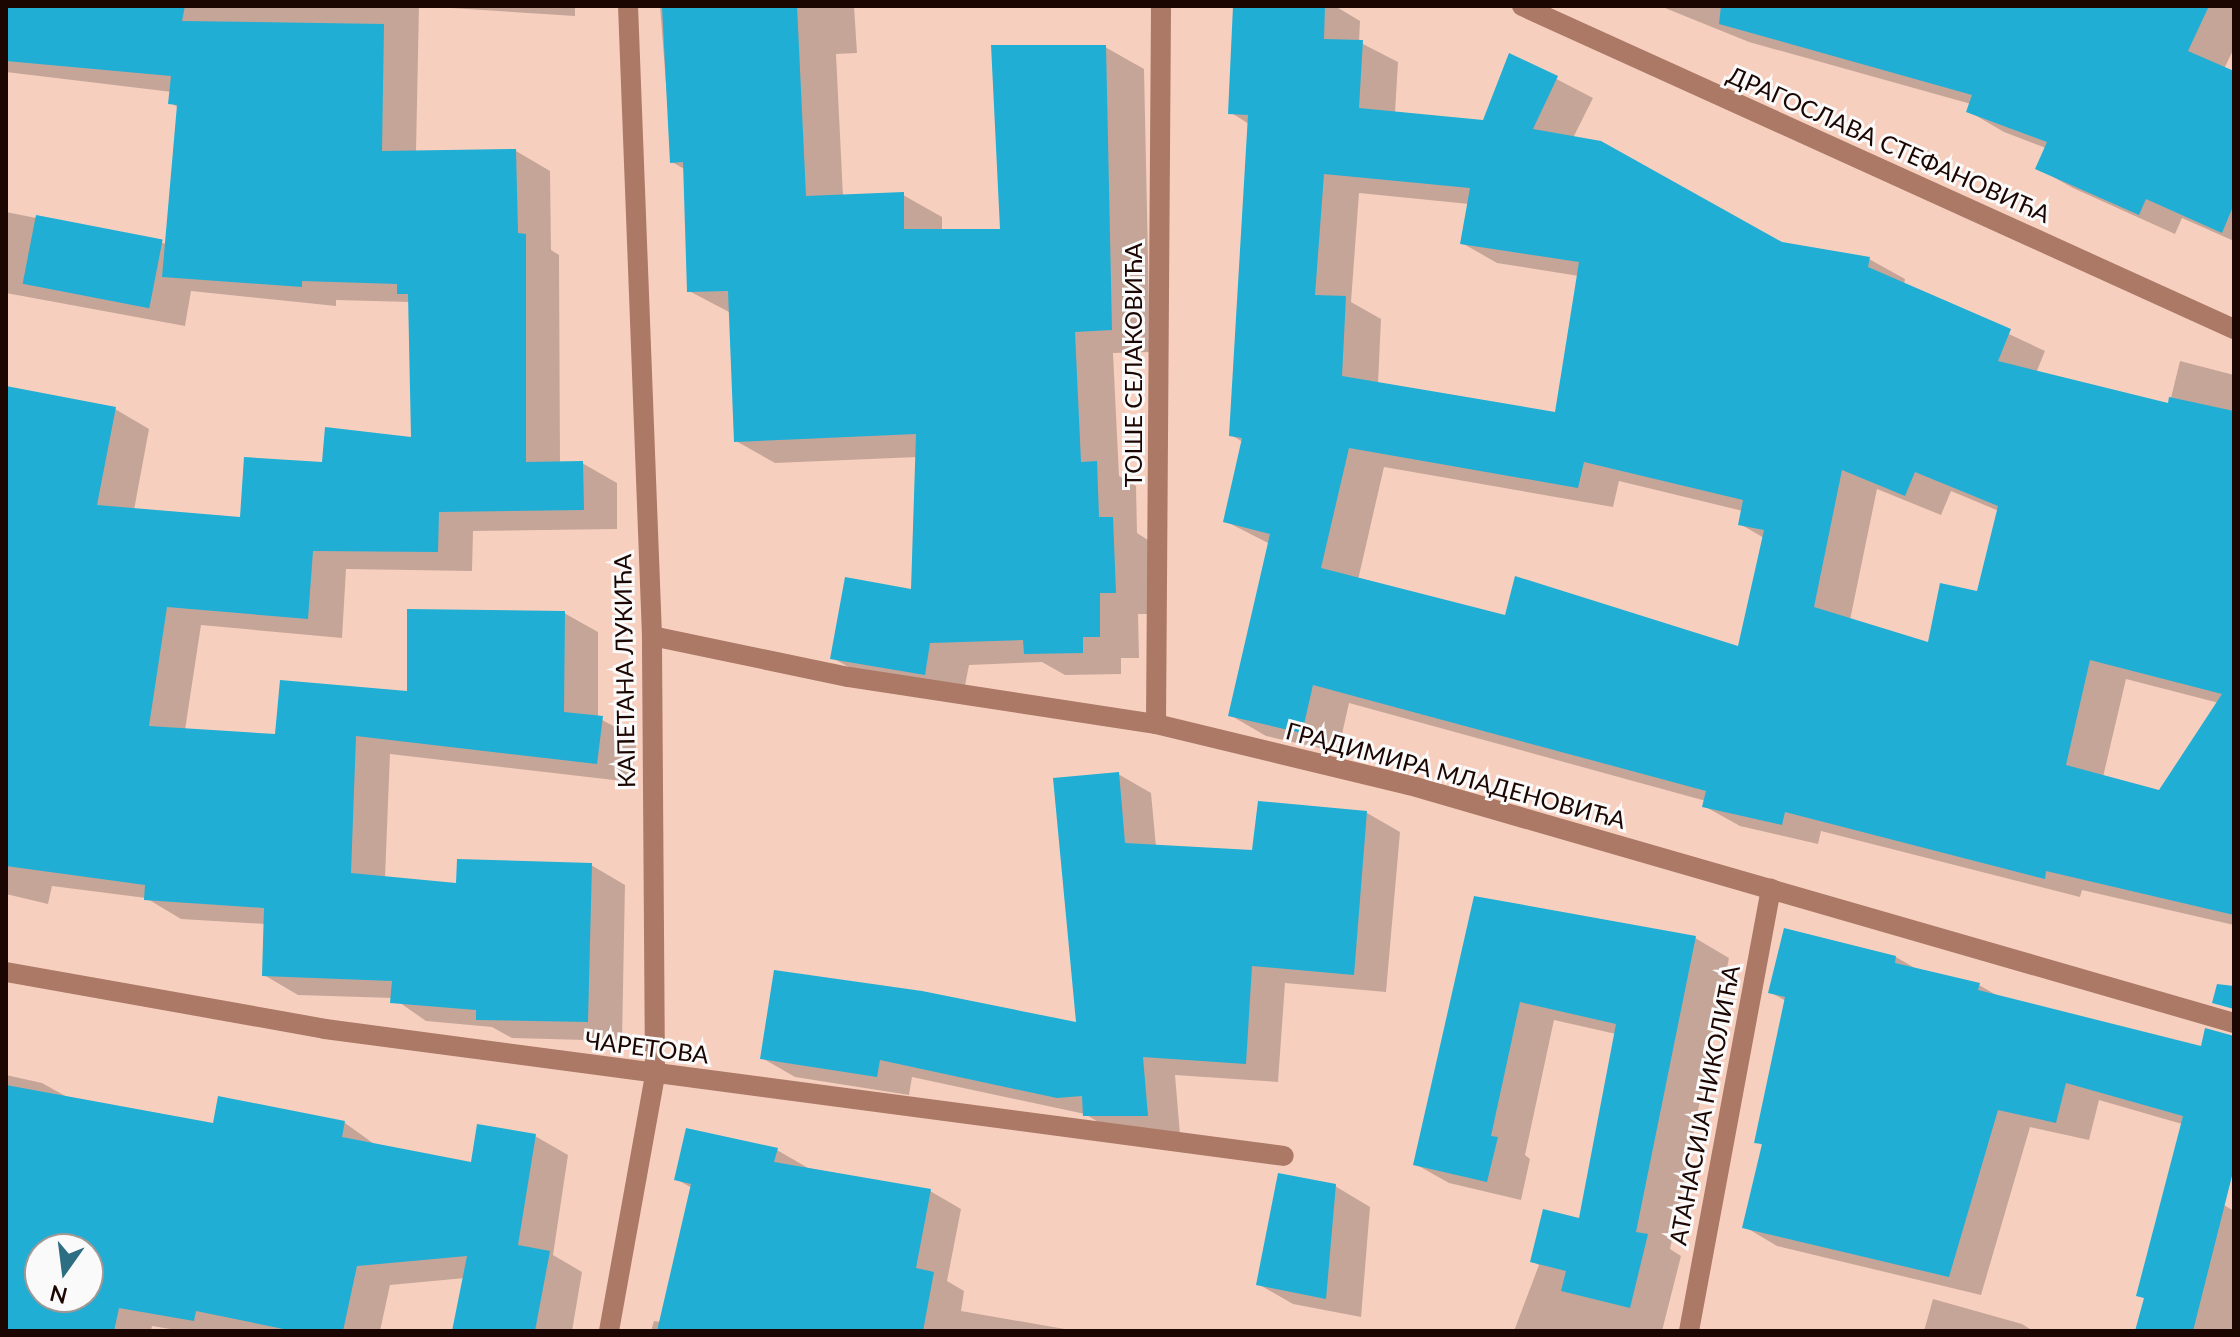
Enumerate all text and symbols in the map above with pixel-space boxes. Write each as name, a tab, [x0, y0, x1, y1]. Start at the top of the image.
street label: ДРАГОСЛАВА СТЕФАНОВИЋА	[1723, 60, 2055, 228]
street label: ТОШЕ СЕЛАКОВИЋА	[1119, 243, 1147, 487]
street label: КАПЕТАНА ЛУКИЋА	[608, 554, 640, 788]
street label: ГРАДИМИРА МЛАДЕНОВИЋА	[1283, 716, 1629, 834]
street label: АТАНАСИЈА НИКОЛИЋА	[1663, 963, 1745, 1247]
street label: ЧАРЕТОВА	[583, 1025, 711, 1069]
north arrow	[24, 1233, 104, 1313]
text: N	[47, 1280, 70, 1310]

